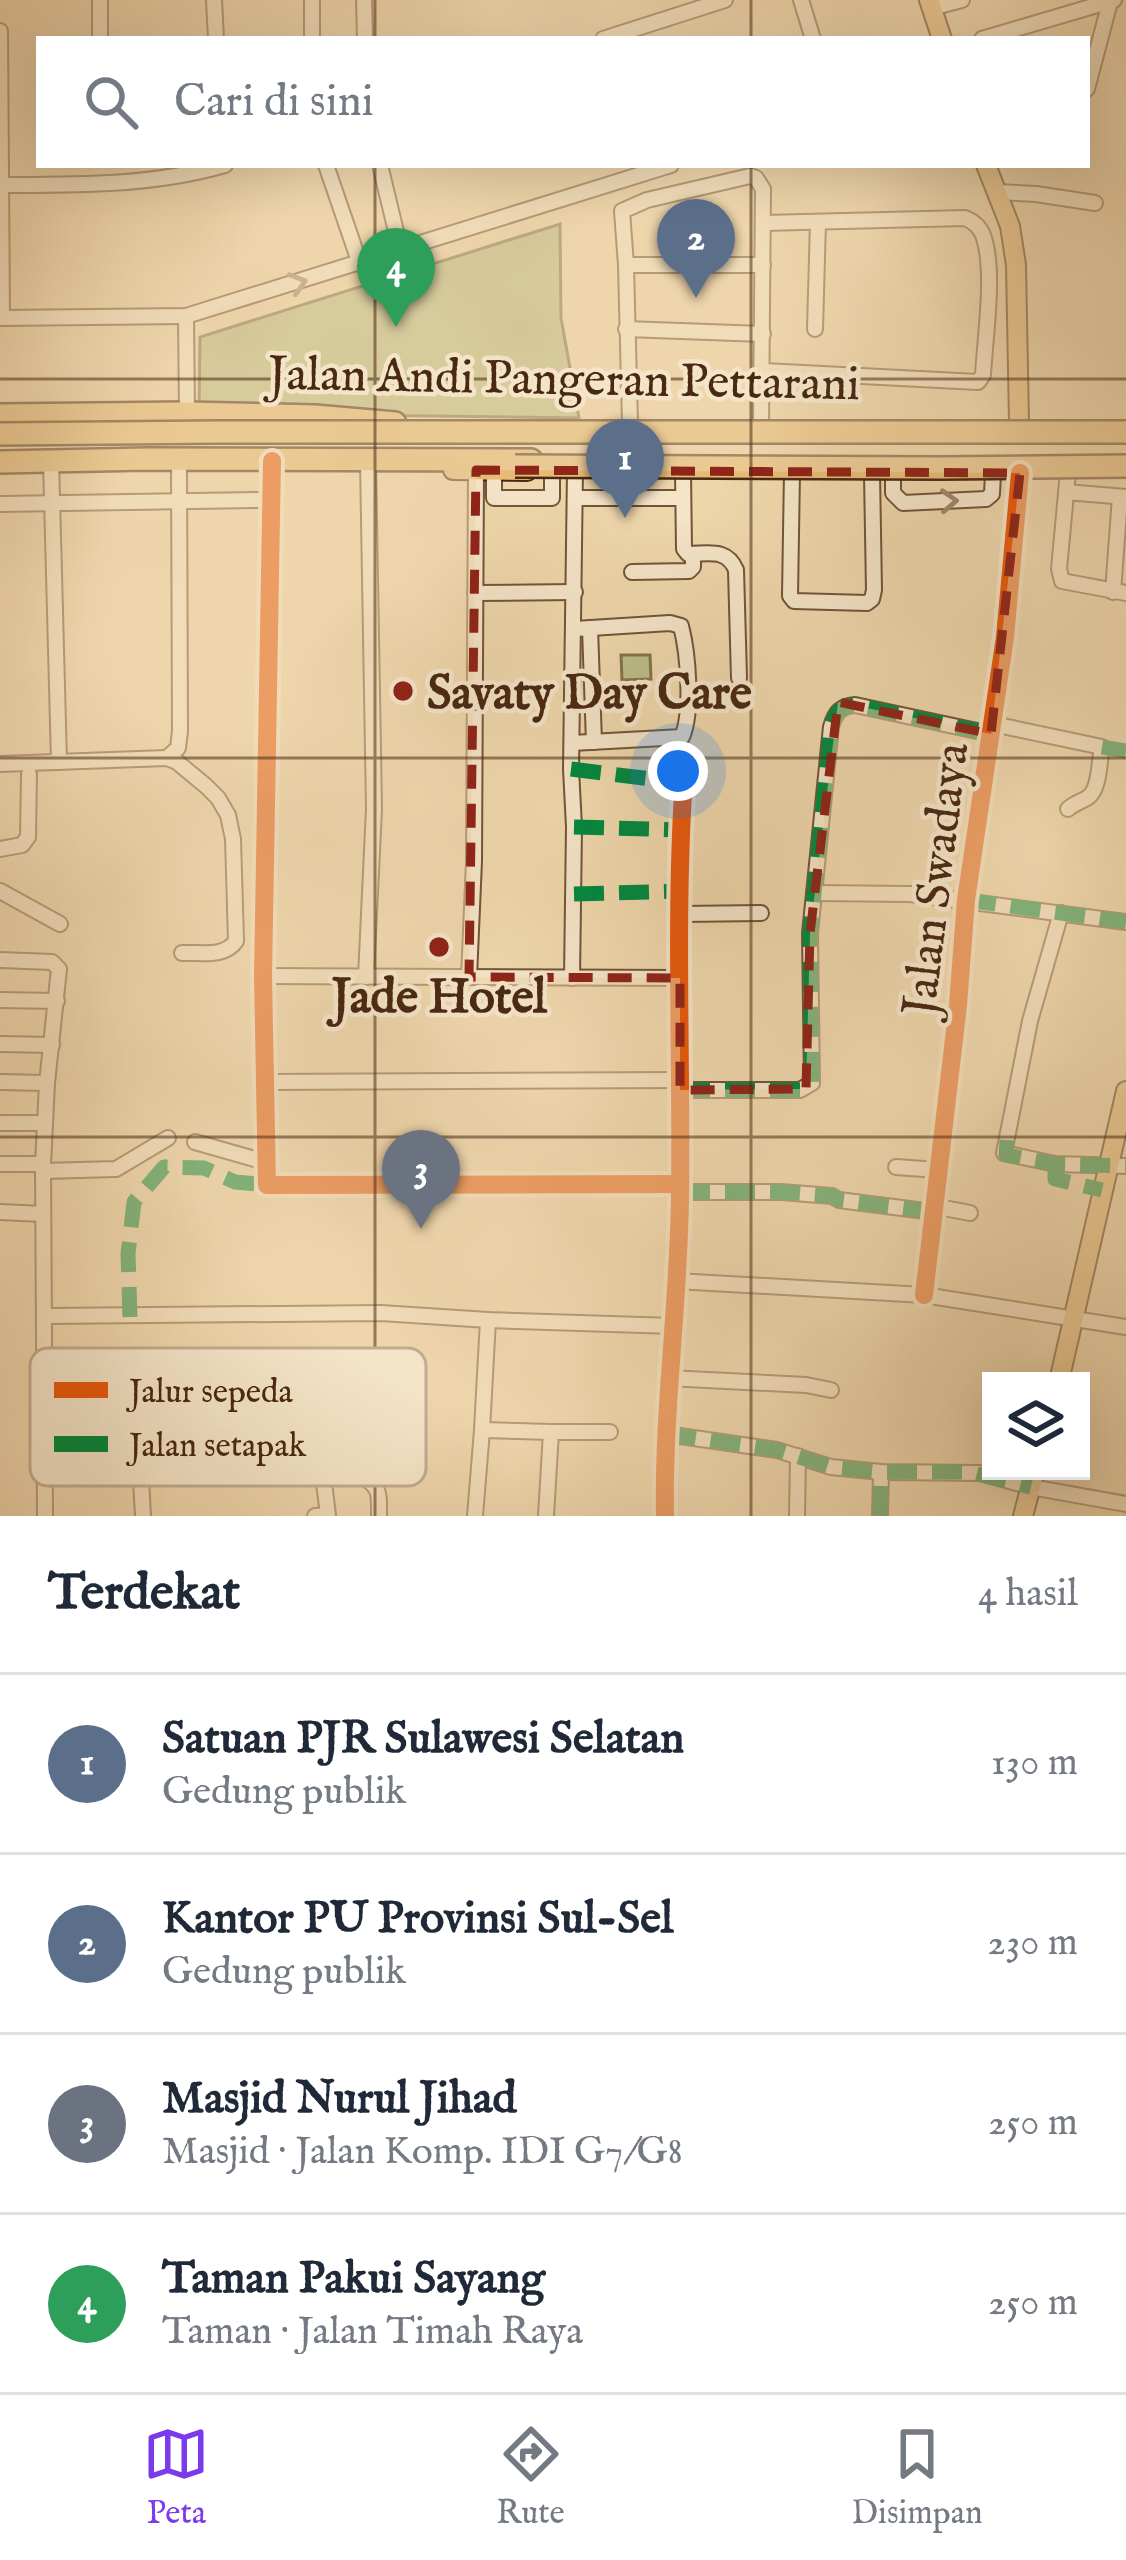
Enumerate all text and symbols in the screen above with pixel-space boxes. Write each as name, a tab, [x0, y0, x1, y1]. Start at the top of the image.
search box	[36, 36, 1090, 168]
icon: search	[78, 69, 144, 135]
text: Cari di sini	[174, 74, 374, 131]
pin: 2	[657, 199, 735, 298]
pin: 4	[357, 228, 435, 327]
one-way arrow	[287, 272, 308, 297]
street label: Jalan Andi Pangeran Pettarani	[263, 346, 860, 416]
pin: 1	[586, 419, 664, 518]
one-way arrow	[940, 488, 959, 514]
place label: Savaty Day Care	[427, 665, 752, 725]
marker: Savaty Day Care	[390, 678, 416, 704]
street label: Jalan Swadaya	[891, 739, 985, 1025]
your location	[648, 741, 708, 801]
marker: Jade Hotel	[426, 934, 452, 960]
place label: Jade Hotel	[325, 969, 547, 1029]
pin: 3	[382, 1130, 460, 1229]
legend	[30, 1348, 426, 1486]
text: Jalur sepeda	[125, 1372, 294, 1414]
map controls	[982, 1372, 1090, 1480]
button: layers	[982, 1372, 1090, 1480]
text: Jalan setapak	[125, 1426, 306, 1468]
text: Terdekat	[48, 1562, 240, 1627]
text: 4 hasil	[978, 1570, 1078, 1619]
text: Satuan PJR Sulawesi Selatan	[162, 1711, 684, 1768]
text: 1	[80, 1739, 94, 1788]
text: 130 m	[991, 1739, 1078, 1788]
text: Gedung publik	[162, 1768, 406, 1817]
text: Kantor PU Provinsi Sul-Sel	[162, 1891, 673, 1948]
text: 2	[78, 1919, 96, 1968]
text: 230 m	[987, 1919, 1078, 1968]
text: Gedung publik	[162, 1948, 406, 1997]
text: Masjid Nurul Jihad	[162, 2071, 516, 2128]
text: 3	[80, 2099, 94, 2148]
text: 250 m	[988, 2099, 1078, 2148]
text: Masjid · Jalan Komp. IDI G7/G8	[162, 2128, 683, 2177]
text: Taman Pakui Sayang	[162, 2251, 545, 2308]
text: 4	[77, 2279, 97, 2328]
text: 250 m	[988, 2279, 1078, 2328]
text: Taman · Jalan Timah Raya	[162, 2308, 583, 2357]
tab: Peta	[143, 2421, 209, 2535]
tab: Rute	[496, 2421, 565, 2535]
tab: Disimpan	[852, 2421, 983, 2535]

